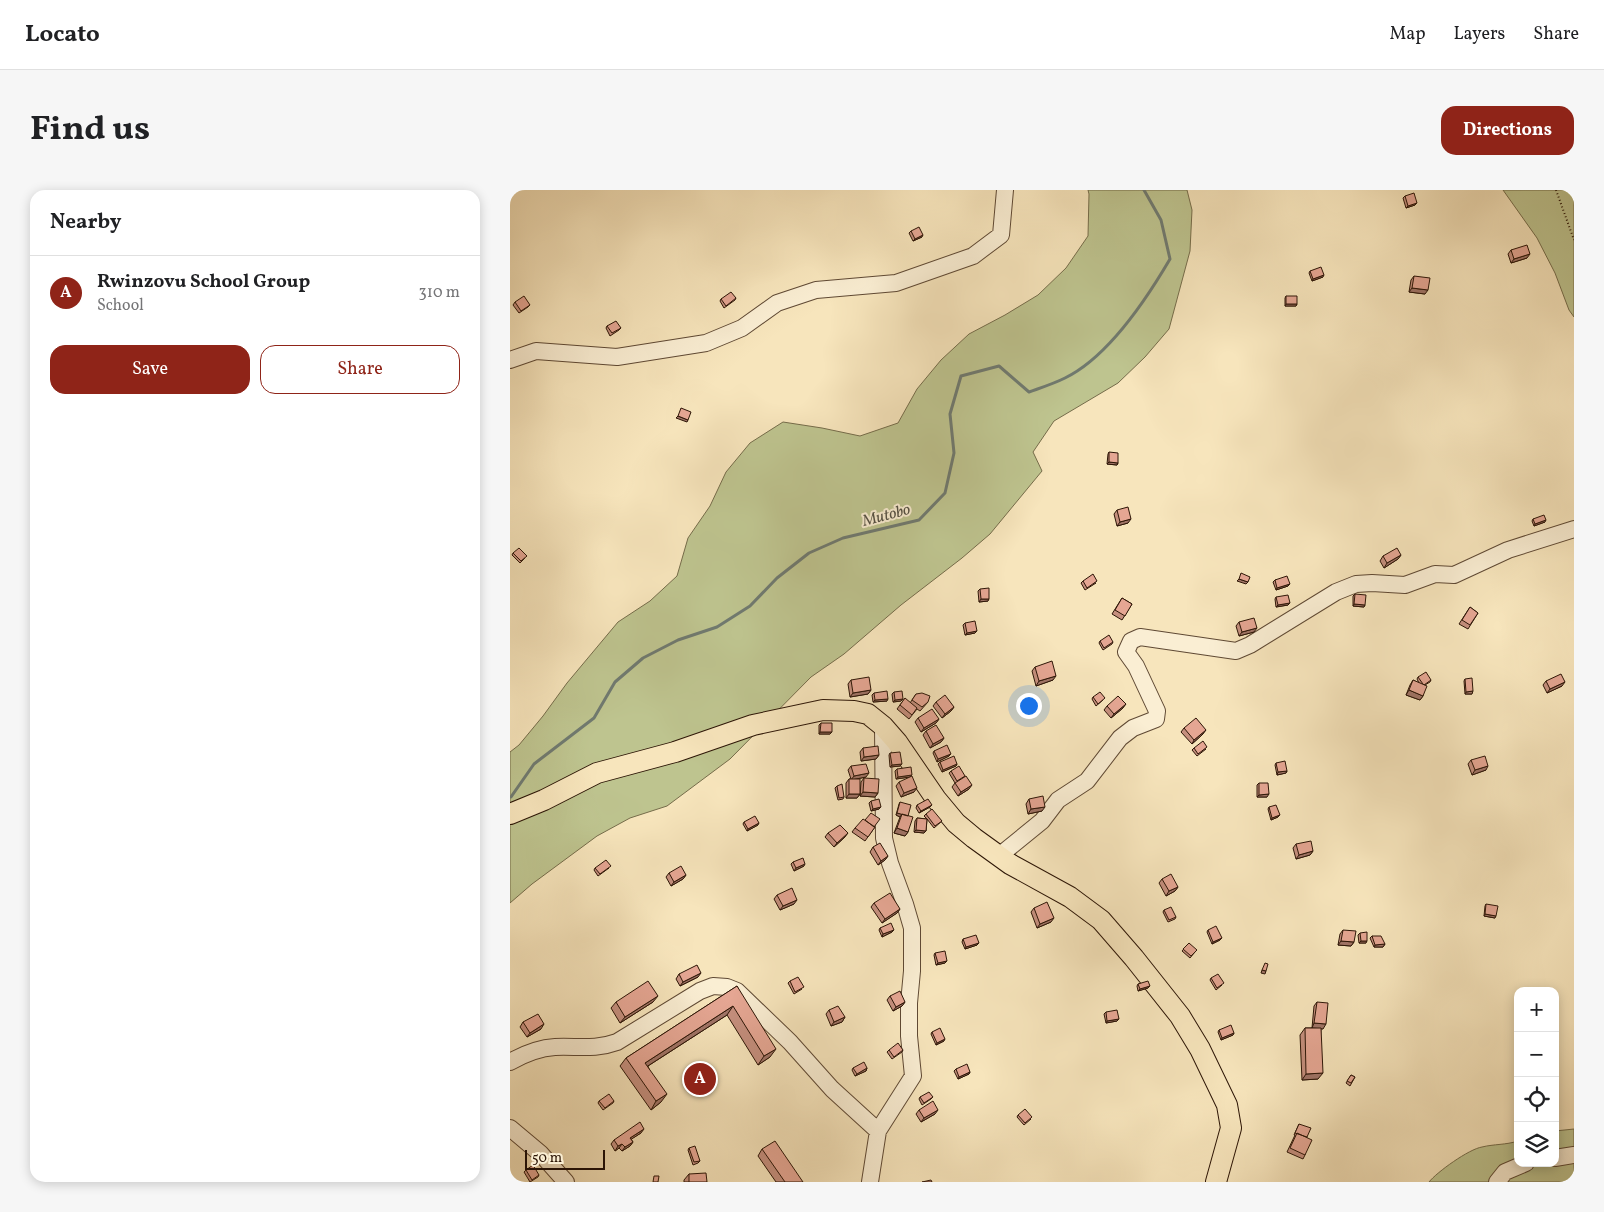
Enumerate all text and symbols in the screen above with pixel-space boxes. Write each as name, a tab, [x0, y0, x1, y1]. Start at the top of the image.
text: Locato	[25, 18, 100, 52]
text: Map	[1389, 22, 1425, 47]
text: Layers	[1453, 22, 1505, 47]
text: Share	[1533, 22, 1579, 47]
text: Find us	[30, 106, 150, 154]
button: Directions	[1441, 106, 1574, 155]
text: Nearby	[50, 208, 121, 237]
text: Rwinzovu School Group	[97, 269, 310, 295]
text: A	[60, 282, 72, 304]
text: 310 m	[419, 282, 460, 304]
text: School	[97, 295, 144, 317]
button: Save	[50, 345, 250, 394]
button: Share	[260, 345, 460, 394]
water label: Mutobo	[859, 499, 914, 533]
your location	[1016, 693, 1042, 719]
map controls	[1514, 987, 1559, 1167]
button: +	[1514, 987, 1559, 1032]
button: −	[1514, 1032, 1559, 1077]
pin: A	[684, 1060, 716, 1098]
button: locate	[1514, 1077, 1559, 1122]
button: layers	[1514, 1122, 1559, 1167]
scale bar	[525, 1147, 605, 1170]
text: 50 m	[532, 1149, 562, 1168]

